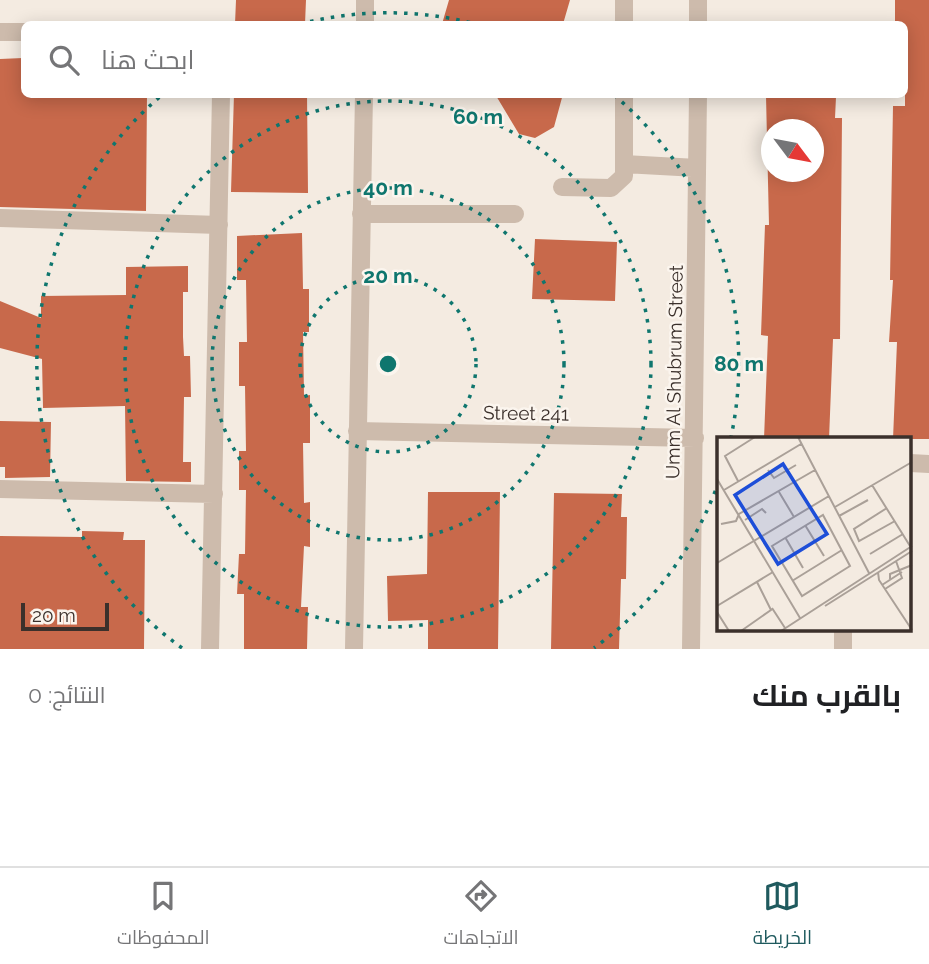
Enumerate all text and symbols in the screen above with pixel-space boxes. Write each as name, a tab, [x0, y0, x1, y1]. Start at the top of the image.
search box	[21, 21, 908, 98]
icon: search	[45, 41, 83, 79]
text: ابحث هنا	[101, 45, 195, 75]
text: 60 m	[453, 104, 503, 129]
north arrow	[761, 119, 824, 182]
text: 40 m	[363, 175, 413, 200]
text: 20 m	[363, 263, 413, 288]
street label: Umm Al Shubrum Street	[661, 264, 687, 479]
text: 80 m	[714, 351, 764, 376]
centre of rings	[376, 352, 400, 376]
street label: Street 241	[483, 401, 569, 425]
inset map	[717, 437, 912, 632]
scale bar	[21, 600, 108, 632]
text: 20 m	[32, 604, 76, 626]
text: بالقرب منك	[752, 678, 901, 713]
text: النتائج: 0	[28, 681, 106, 708]
tab: المحفوظات	[117, 877, 210, 955]
tab: الاتجاهات	[443, 877, 519, 955]
tab: الخريطة	[753, 877, 812, 955]

